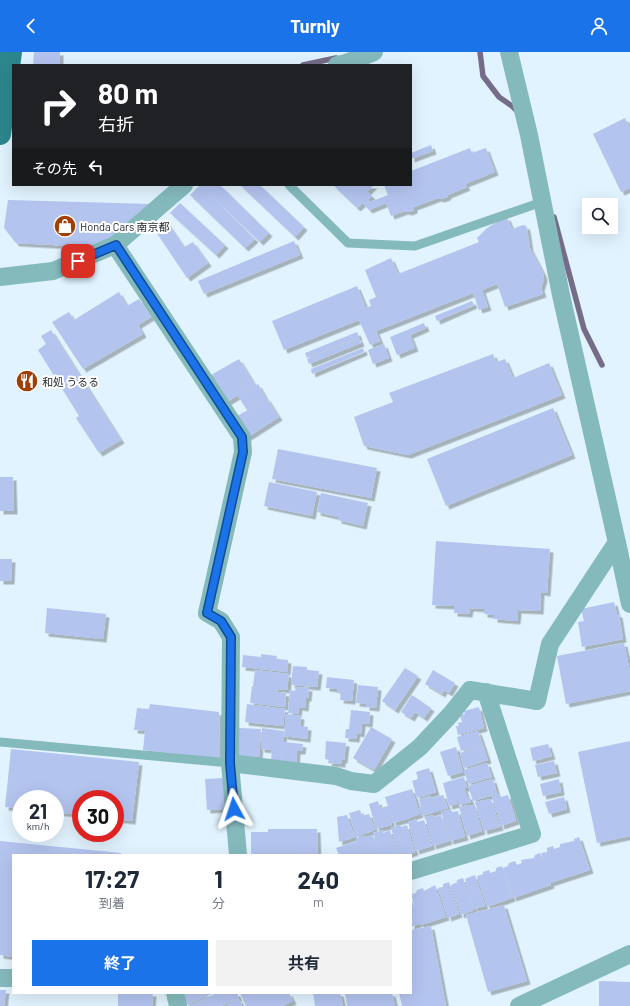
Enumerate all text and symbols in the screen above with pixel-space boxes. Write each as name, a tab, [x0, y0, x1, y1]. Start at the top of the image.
icon: back	[20, 15, 42, 37]
text: Turnly	[290, 15, 340, 37]
icon: person	[588, 15, 610, 37]
text: 80 m	[98, 76, 158, 110]
icon: right	[32, 80, 84, 132]
text: 右折	[98, 113, 134, 135]
icon: left	[85, 156, 107, 178]
text: その先	[32, 159, 77, 177]
map controls	[582, 198, 618, 234]
button: search	[582, 198, 618, 234]
shop icon: Honda Cars 南京都	[52, 213, 78, 239]
place label: Honda Cars 南京都	[80, 220, 170, 233]
pin	[61, 244, 95, 278]
icon: arrive	[67, 250, 89, 272]
restaurant icon: 和処 うるる	[14, 368, 40, 394]
place label: 和処 うるる	[42, 375, 99, 388]
position arrow	[213, 788, 255, 830]
speed limit sign: 30	[72, 790, 124, 842]
text: 21	[29, 799, 47, 823]
text: km/h	[27, 820, 49, 832]
text: 17:27	[85, 864, 139, 893]
text: 1	[214, 864, 223, 893]
text: 240	[298, 865, 339, 894]
text: m	[313, 894, 324, 910]
text: 到着	[99, 895, 125, 911]
text: 分	[212, 895, 225, 911]
button: 終了	[32, 940, 208, 986]
button: 共有	[216, 940, 392, 986]

